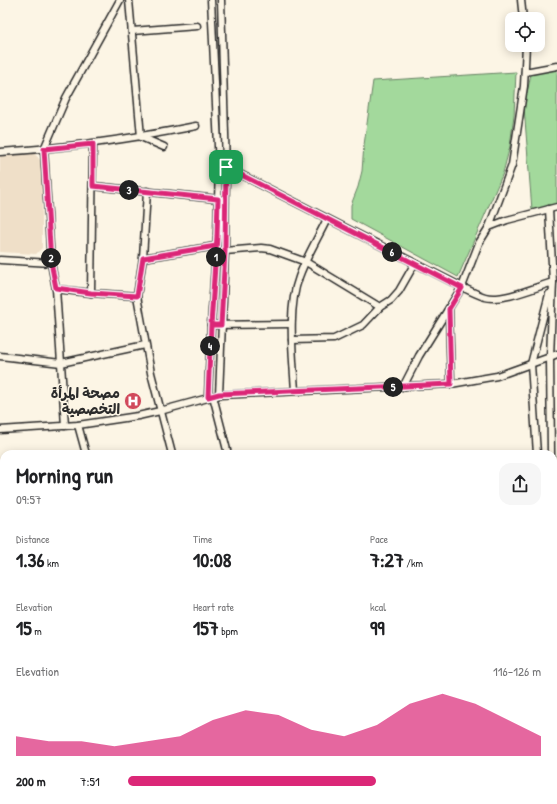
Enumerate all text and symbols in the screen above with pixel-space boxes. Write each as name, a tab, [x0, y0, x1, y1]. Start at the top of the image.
map controls	[505, 12, 545, 52]
button: locate	[505, 12, 545, 52]
pin	[209, 150, 243, 184]
icon: arrive	[215, 156, 237, 178]
pin: 3	[119, 180, 139, 200]
text: 3	[127, 183, 131, 197]
pin: 6	[382, 242, 402, 262]
text: 6	[390, 245, 394, 259]
pin: 1	[206, 247, 226, 267]
pin: 2	[41, 248, 61, 268]
text: 1	[214, 250, 218, 264]
text: 2	[48, 251, 54, 265]
pin: 4	[200, 336, 220, 356]
text: 4	[208, 339, 212, 353]
pin: 5	[383, 377, 403, 397]
text: 5	[391, 380, 395, 394]
place label: مصحة المرأة التخصصية	[51, 383, 120, 418]
hospital icon: مصحة المرأة التخصصية	[123, 391, 143, 411]
text: Morning run	[16, 460, 113, 490]
button: share	[499, 463, 541, 505]
text: 09:57	[16, 490, 42, 508]
text: Distance	[16, 532, 50, 546]
text: Time	[193, 532, 212, 546]
text: Pace	[370, 532, 388, 546]
text: 1.36	[16, 546, 44, 573]
text: 10:08	[193, 546, 231, 573]
text: 7:27	[370, 546, 404, 573]
text: km	[44, 556, 59, 570]
text: /km	[404, 556, 423, 570]
text: Elevation	[16, 600, 53, 614]
text: Heart rate	[193, 600, 234, 614]
text: kcal	[370, 600, 386, 614]
text: 15	[16, 614, 32, 641]
text: 157	[193, 614, 219, 641]
text: 99	[370, 614, 385, 641]
text: m	[32, 624, 42, 638]
text: bpm	[219, 624, 238, 638]
text: Elevation	[16, 662, 59, 680]
text: 116–126 m	[493, 662, 541, 680]
text: 200 m	[16, 772, 46, 790]
text: 7:51	[80, 772, 100, 790]

